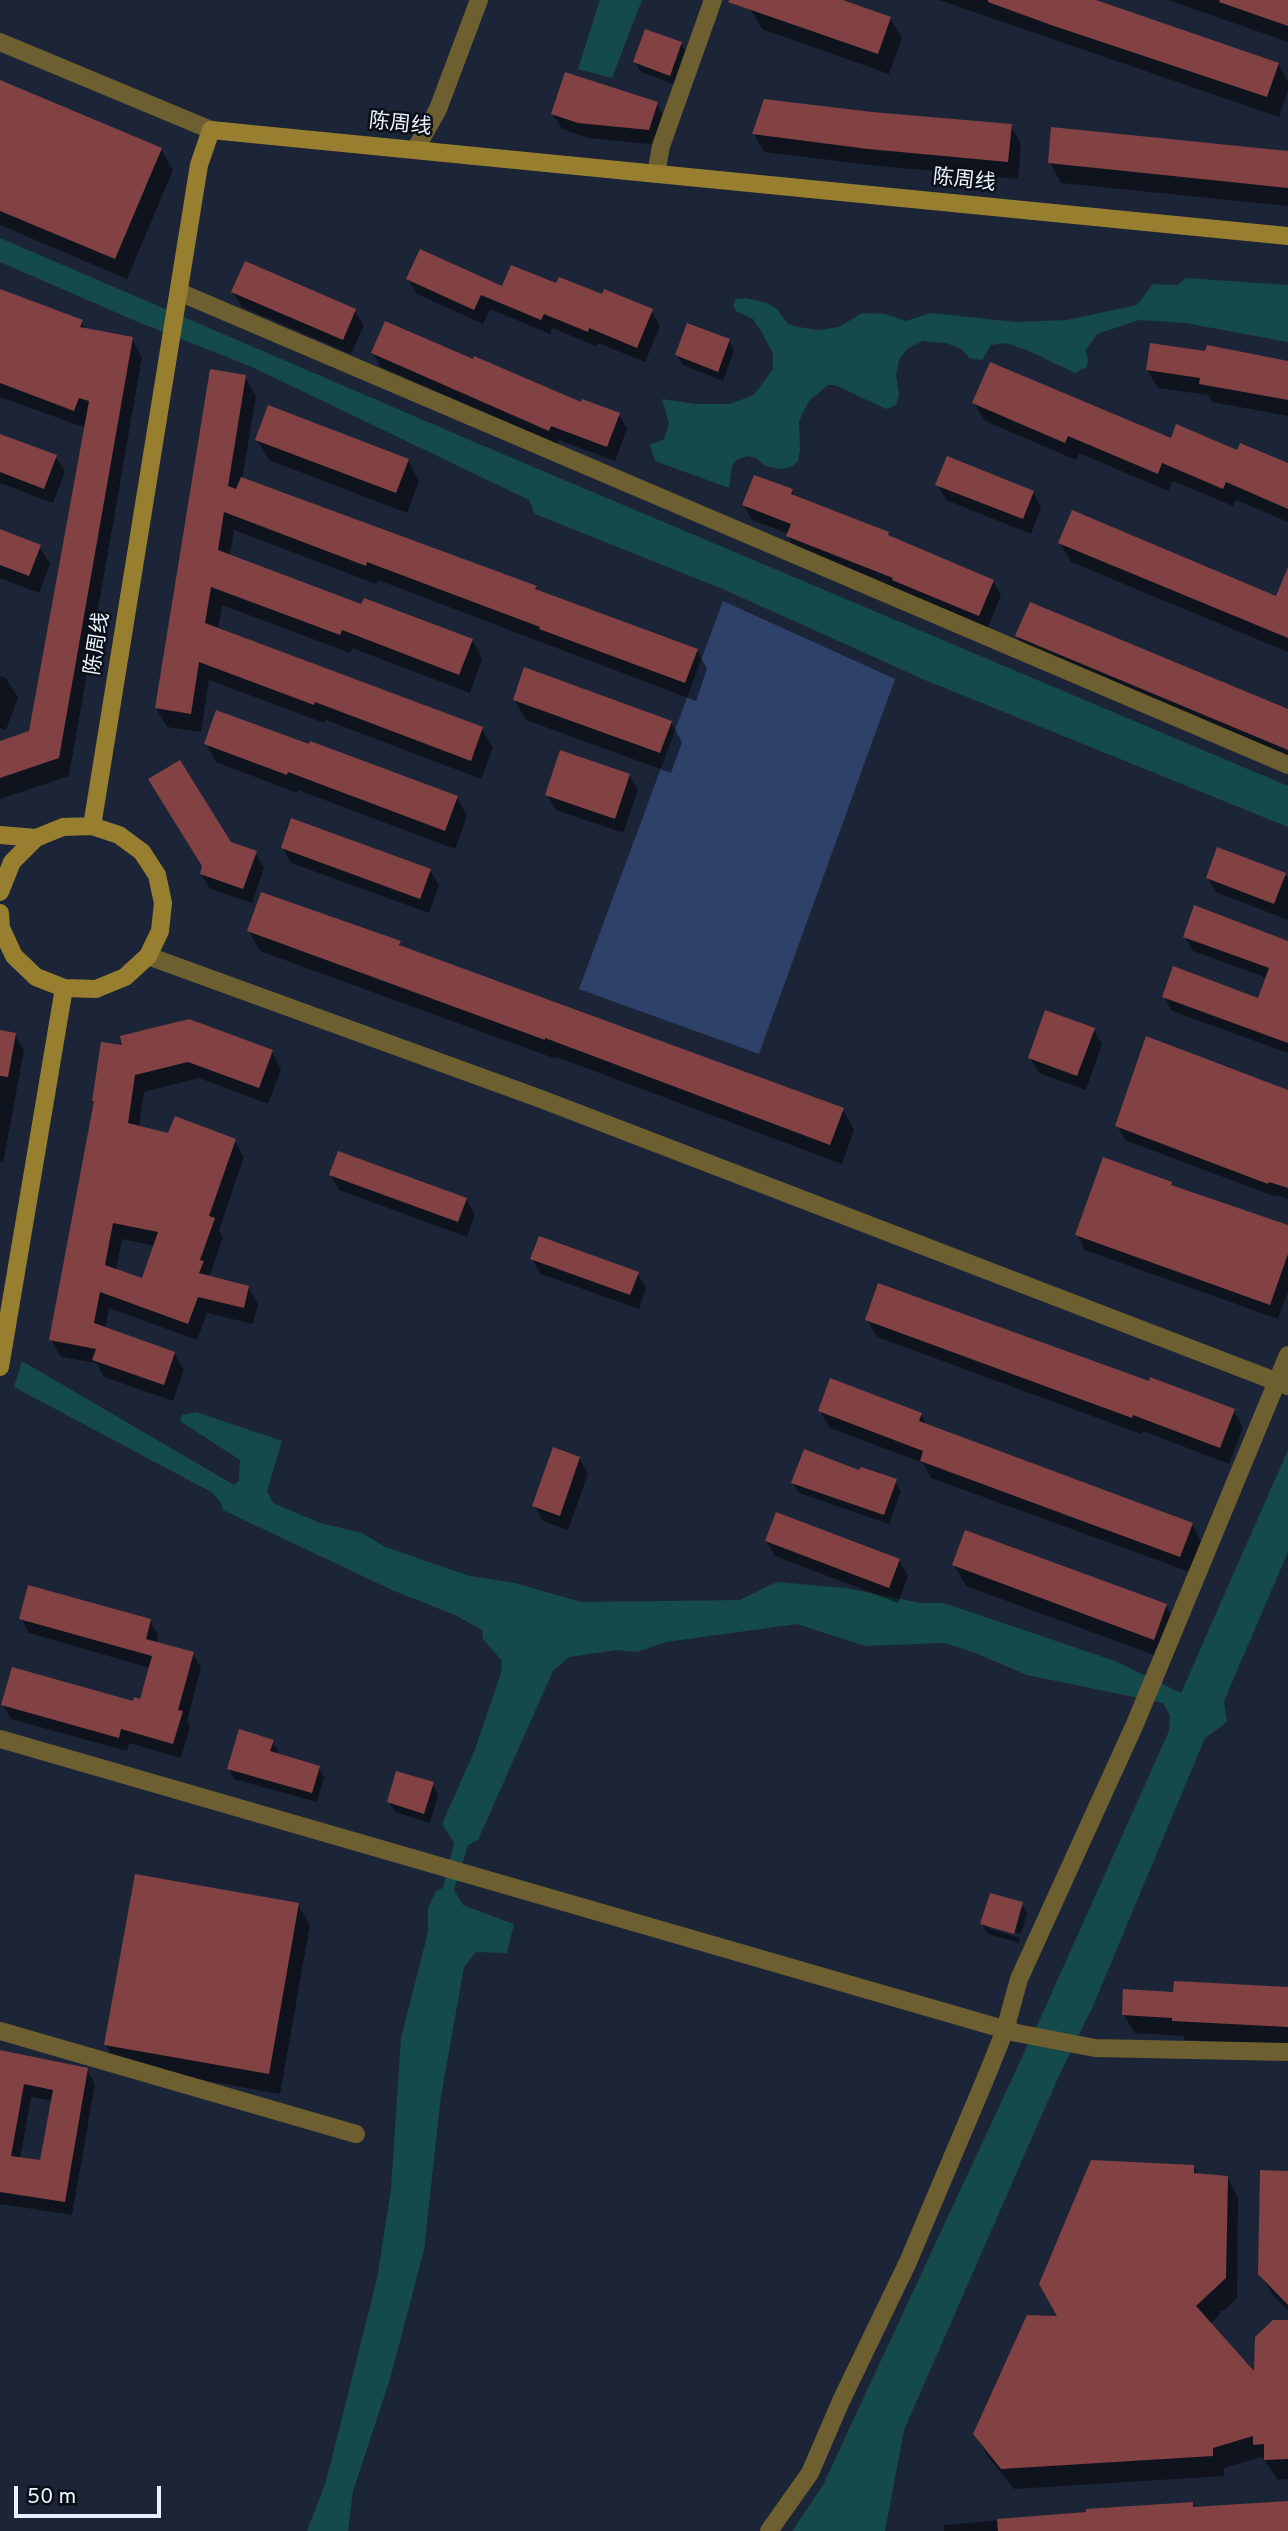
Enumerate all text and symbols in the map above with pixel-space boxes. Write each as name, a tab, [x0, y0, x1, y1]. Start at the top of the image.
street label: 陈周线	[367, 110, 433, 142]
street label: 陈周线	[931, 166, 997, 198]
street label: 陈周线	[82, 611, 116, 677]
scale bar	[18, 2472, 164, 2516]
text: 50 m	[27, 2484, 76, 2511]

